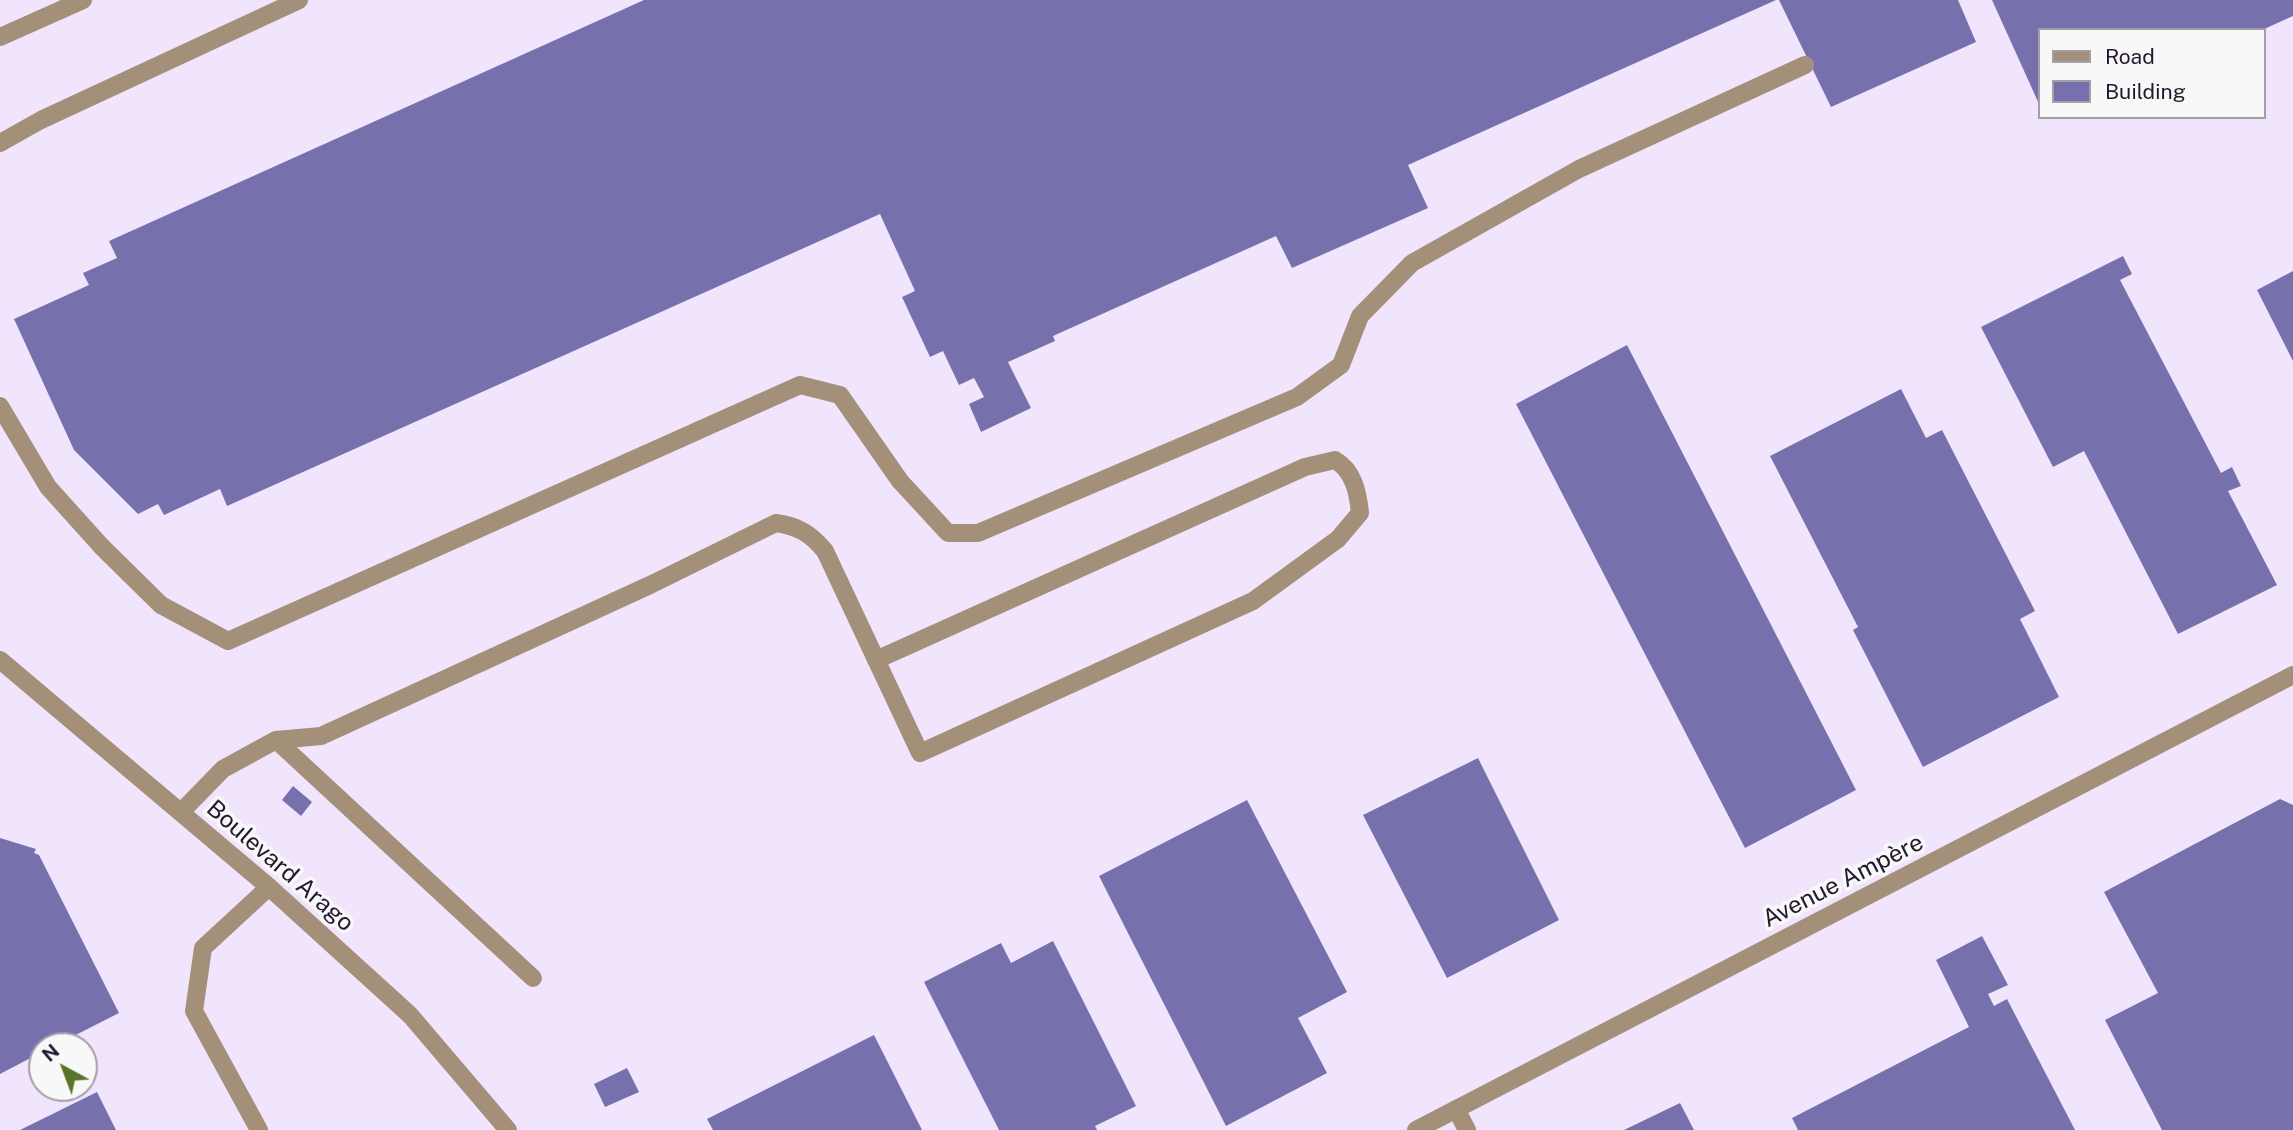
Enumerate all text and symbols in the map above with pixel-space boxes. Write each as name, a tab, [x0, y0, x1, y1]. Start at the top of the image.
legend	[2038, 28, 2265, 119]
text: Road	[2105, 44, 2155, 69]
text: Building	[2105, 79, 2186, 104]
street label: Boulevard Arago	[201, 794, 359, 938]
street label: Avenue Ampère	[1758, 828, 1928, 934]
north arrow	[28, 1032, 98, 1102]
text: N	[38, 1039, 63, 1066]

